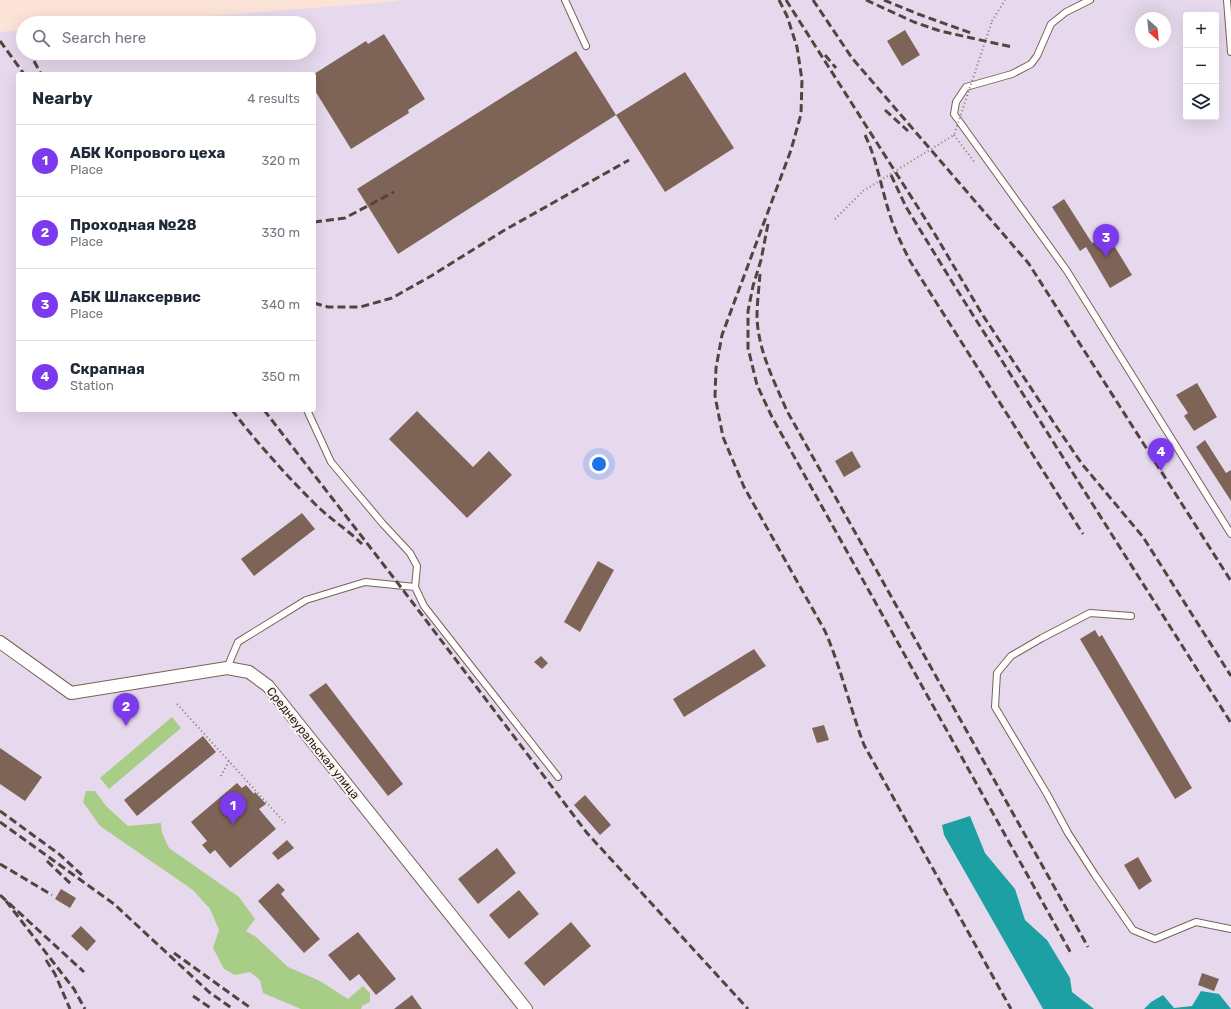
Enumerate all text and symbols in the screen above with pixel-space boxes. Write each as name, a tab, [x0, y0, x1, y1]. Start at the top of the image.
north arrow	[1135, 12, 1171, 48]
map controls	[1183, 12, 1219, 120]
button: +	[1183, 12, 1219, 48]
search box	[16, 16, 316, 60]
icon: search	[30, 27, 52, 49]
text: Search here	[62, 29, 146, 47]
button: −	[1183, 48, 1219, 84]
button: layers	[1183, 84, 1219, 120]
text: Nearby	[32, 88, 93, 108]
text: 4 results	[247, 91, 300, 106]
text: АБК Копрового цеха	[70, 144, 225, 162]
text: 1	[42, 153, 48, 168]
text: 320 m	[262, 153, 300, 168]
text: Place	[70, 162, 103, 177]
text: Проходная №28	[70, 216, 197, 234]
pin: 3	[1093, 224, 1119, 257]
text: 2	[41, 225, 49, 240]
text: 330 m	[261, 225, 300, 240]
text: Place	[70, 234, 103, 249]
text: АБК Шлаксервис	[70, 288, 201, 306]
text: 3	[41, 297, 49, 312]
text: 340 m	[261, 297, 300, 312]
text: Place	[70, 306, 103, 321]
text: Скрапная	[70, 360, 145, 378]
text: 4	[41, 369, 49, 384]
text: 350 m	[261, 369, 300, 384]
text: Station	[70, 378, 114, 393]
pin: 4	[1148, 438, 1174, 471]
your location	[589, 454, 609, 474]
street label: Среднеуральская улица	[264, 684, 362, 802]
pin: 2	[113, 693, 139, 726]
pin: 1	[220, 792, 246, 825]

